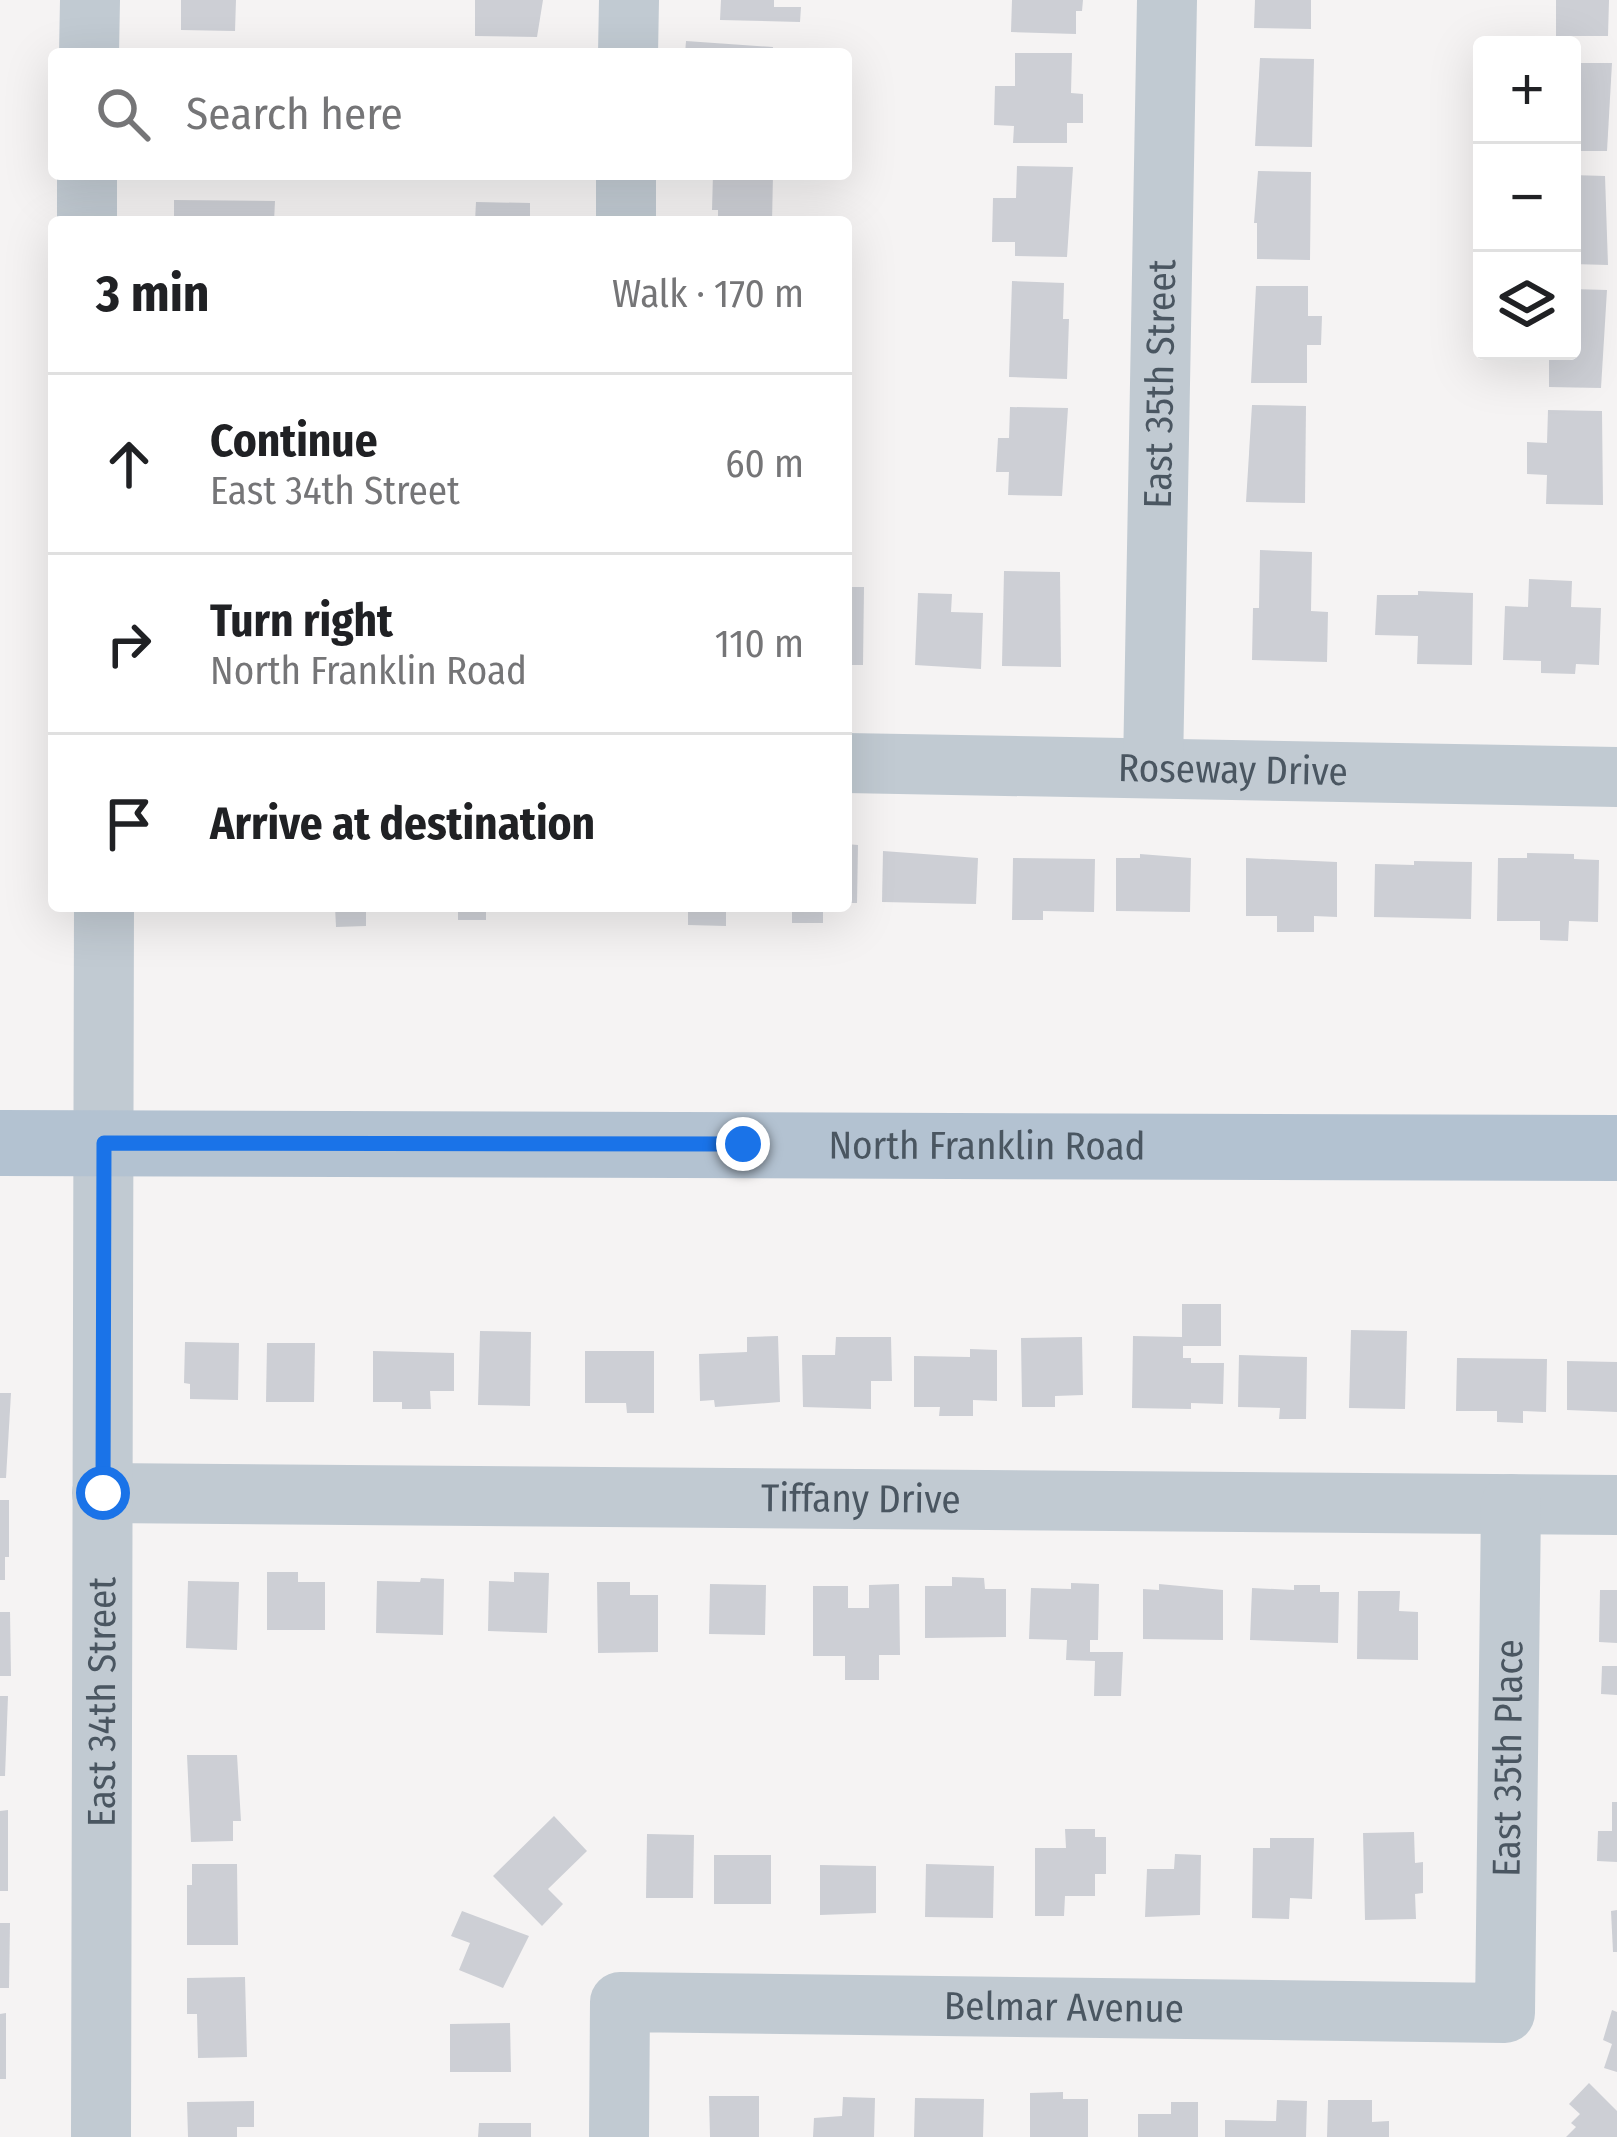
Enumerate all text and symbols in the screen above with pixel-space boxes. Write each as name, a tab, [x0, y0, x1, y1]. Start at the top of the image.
map controls	[1473, 36, 1581, 360]
button: +	[1473, 36, 1581, 144]
search box	[48, 48, 852, 180]
icon: search	[90, 81, 156, 147]
text: Search here	[186, 87, 403, 141]
button: −	[1473, 144, 1581, 252]
button: layers	[1473, 252, 1581, 360]
street label: East 35th Street	[1135, 259, 1185, 509]
text: 3 min	[96, 263, 210, 325]
text: Walk · 170 m	[612, 271, 804, 317]
text: Continue	[210, 414, 378, 468]
icon: ahead	[96, 431, 162, 497]
text: 60 m	[725, 441, 804, 487]
text: East 34th Street	[210, 468, 460, 514]
text: Turn right	[210, 594, 393, 648]
icon: right	[96, 611, 162, 677]
text: 110 m	[715, 621, 804, 667]
text: North Franklin Road	[210, 648, 527, 694]
street label: Roseway Drive	[1118, 745, 1348, 795]
icon: arrive	[96, 791, 162, 857]
text: Arrive at destination	[210, 797, 595, 851]
route end	[716, 1117, 770, 1171]
street label: North Franklin Road	[828, 1123, 1146, 1170]
route start	[76, 1466, 130, 1520]
street label: Tiffany Drive	[761, 1475, 961, 1523]
street label: East 34th Street	[79, 1577, 125, 1827]
street label: East 35th Place	[1484, 1639, 1532, 1877]
street label: Belmar Avenue	[944, 1983, 1184, 2032]

